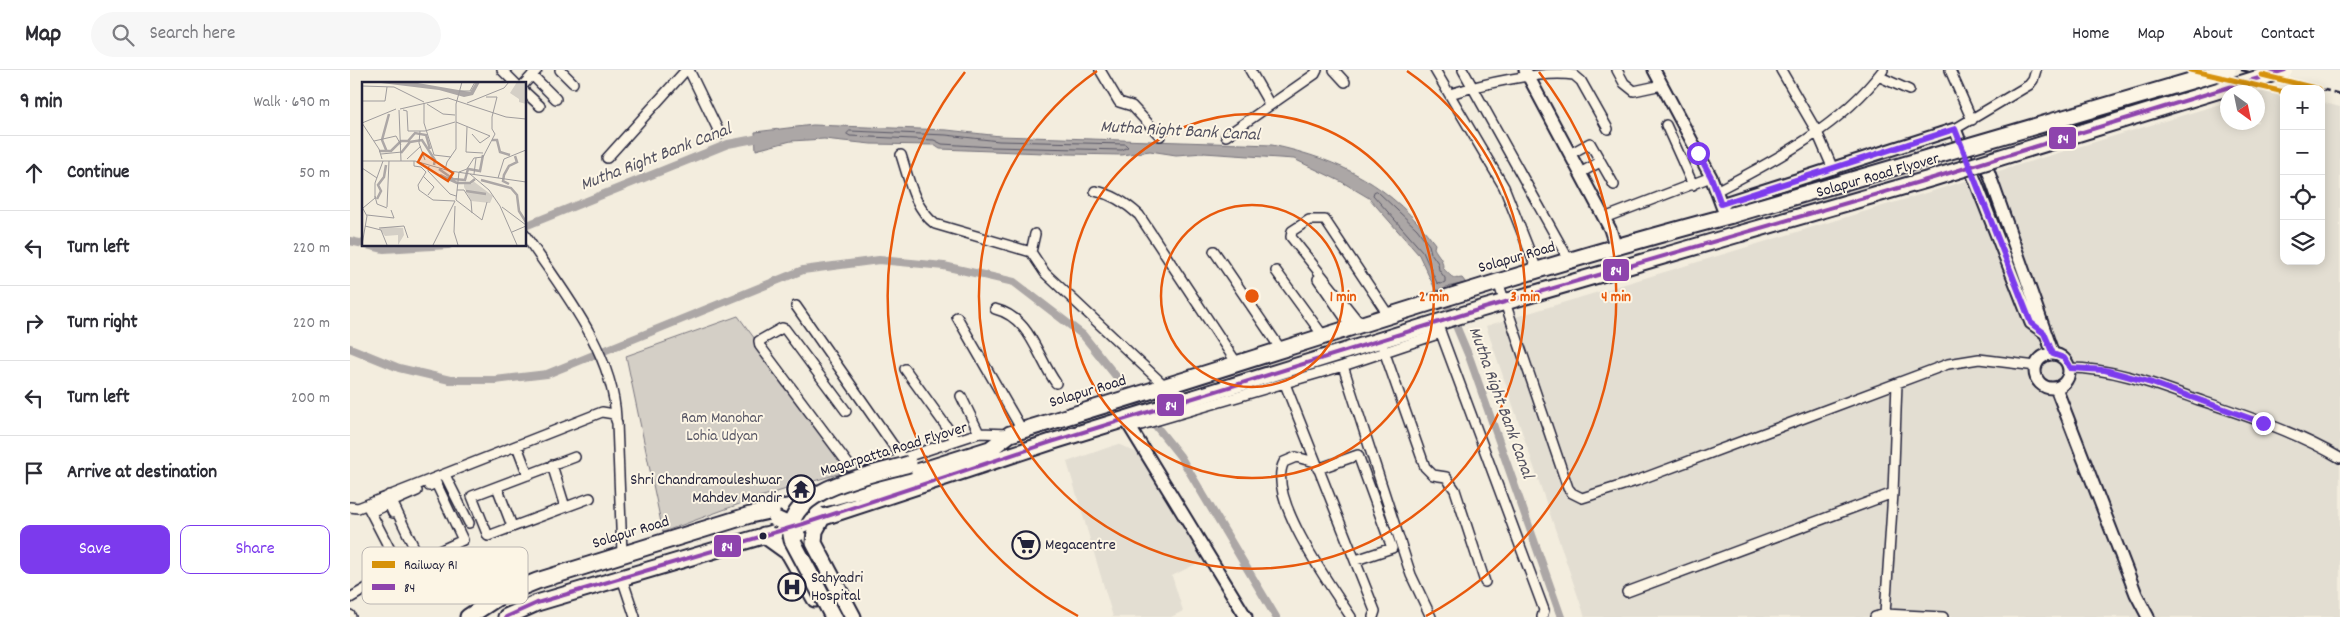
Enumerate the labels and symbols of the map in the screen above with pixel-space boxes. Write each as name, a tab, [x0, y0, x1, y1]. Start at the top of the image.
inset map	[362, 82, 526, 246]
north arrow	[2220, 85, 2265, 130]
water label: Mutha Right Bank Canal	[1100, 115, 1262, 149]
water label: Mutha Right Bank Canal	[577, 117, 737, 198]
line badge: 84	[2048, 126, 2077, 150]
text: 84	[2057, 130, 2069, 150]
route start	[1687, 142, 1710, 165]
street label: Solapur Road Flyover	[1814, 147, 1942, 205]
street label: Solapur Road	[1476, 236, 1558, 280]
line badge: 84	[1602, 258, 1630, 282]
text: 84	[1610, 262, 1622, 282]
centre of rings	[1243, 287, 1261, 305]
text: 1 min	[1330, 287, 1356, 309]
text: 2 min	[1419, 287, 1449, 309]
text: 3 min	[1510, 287, 1540, 309]
text: 4 min	[1601, 287, 1631, 309]
water label: Mutha Right Bank Canal	[1461, 324, 1540, 484]
street label: Solapur Road	[1047, 369, 1129, 415]
line badge: 84	[1156, 393, 1185, 417]
text: 84	[1165, 397, 1177, 417]
park label: Ram Manohar Lohia Udyan	[681, 407, 763, 448]
route end	[2252, 412, 2275, 435]
street label: Magarpatta Road Flyover	[817, 417, 971, 483]
place label: Shri Chandramouleshwar Mahdev Mandir	[630, 469, 782, 510]
temple icon: Shri Chandramouleshwar Mahdev Mandir	[786, 474, 816, 504]
street label: Solapur Road	[590, 510, 672, 556]
supermarket icon: Megacentre	[1011, 530, 1041, 560]
unlabelled marker	[758, 531, 768, 541]
line badge: 84	[713, 534, 742, 558]
place label: Megacentre	[1045, 534, 1116, 557]
text: 84	[721, 538, 733, 558]
legend	[362, 547, 528, 604]
text: Railway R1	[404, 556, 458, 576]
place label: Sahyadri Hospital	[811, 567, 863, 608]
hospital icon: Sahyadri Hospital	[777, 572, 807, 602]
text: 84	[404, 579, 415, 599]

